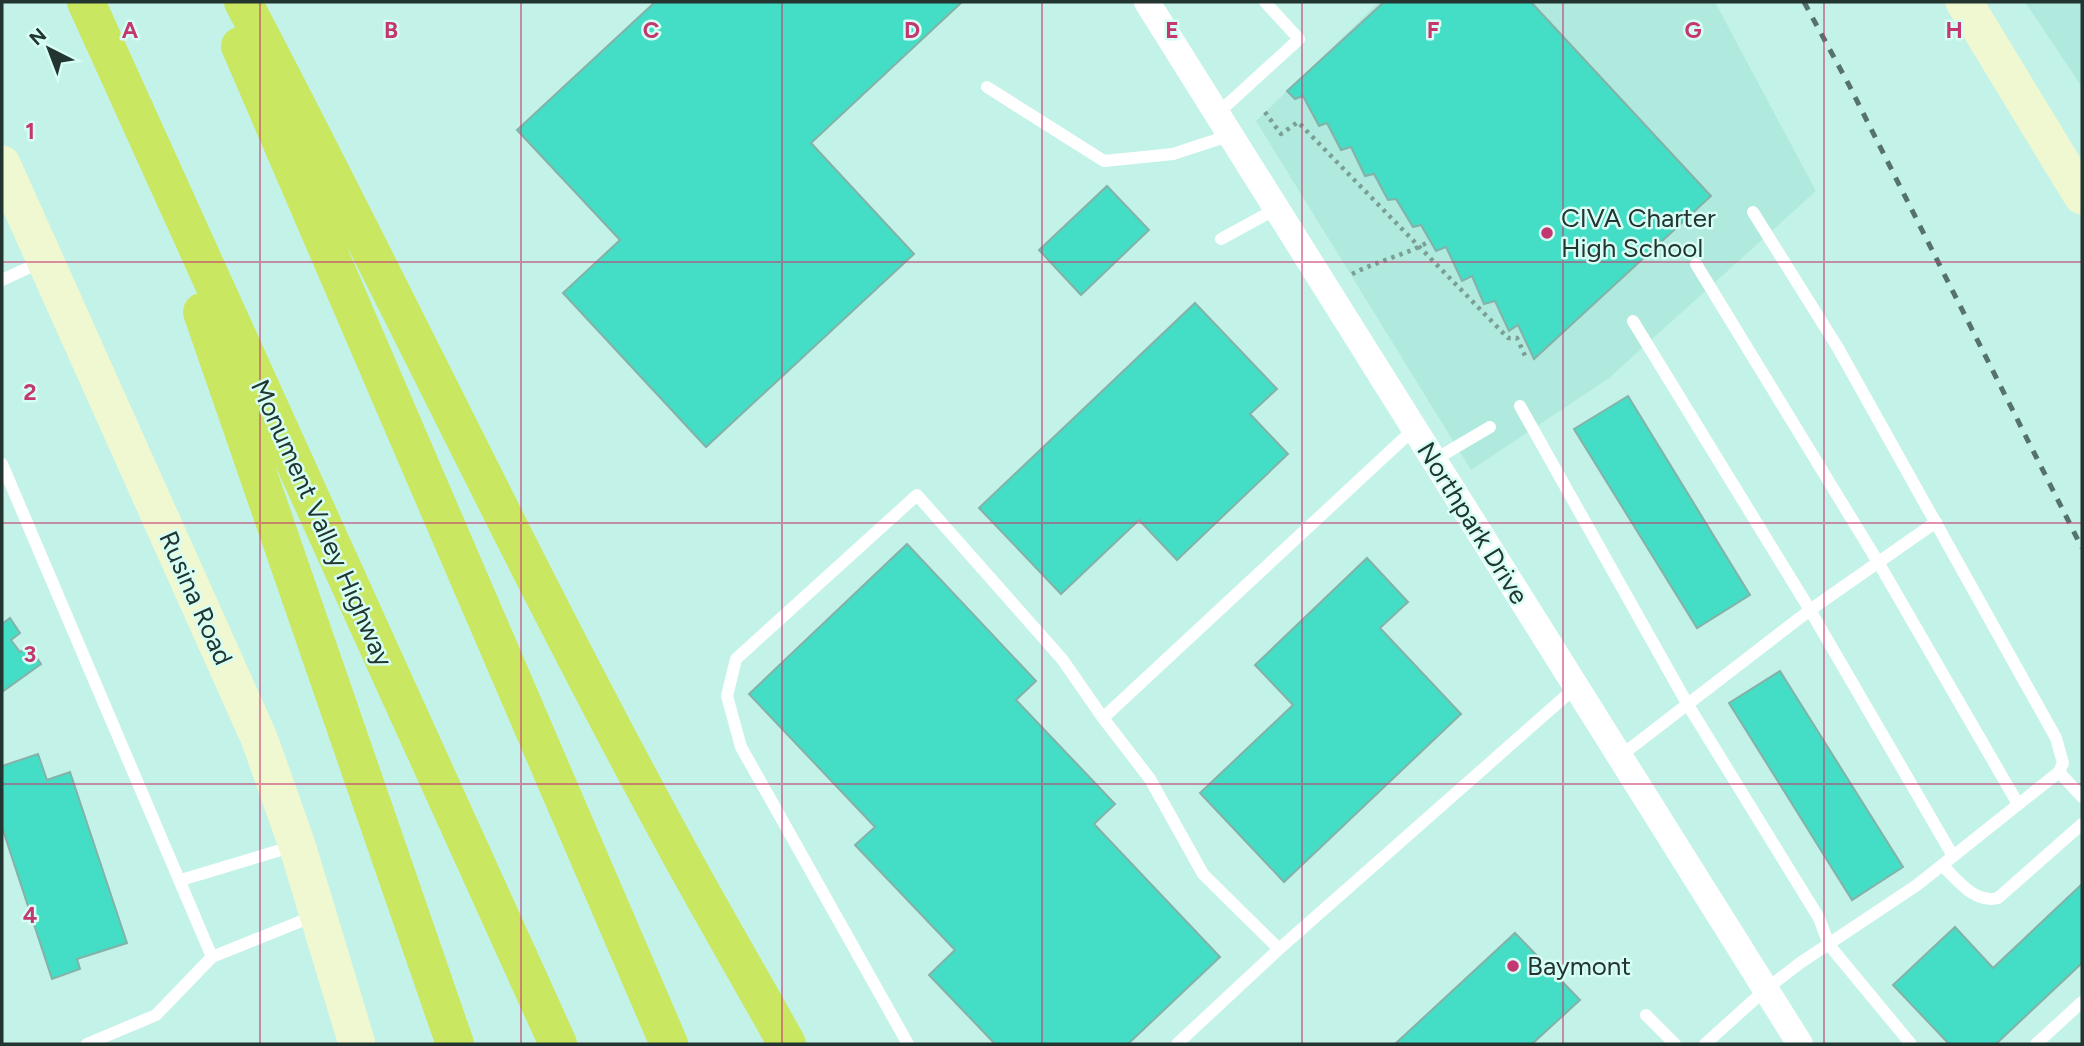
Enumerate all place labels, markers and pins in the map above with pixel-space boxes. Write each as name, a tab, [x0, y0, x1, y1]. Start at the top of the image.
place label: CIVA Charter High School	[1561, 202, 1716, 264]
marker: CIVA Charter High School	[1539, 225, 1555, 241]
place label: Baymont	[1527, 950, 1631, 982]
marker: Baymont	[1505, 958, 1521, 974]

